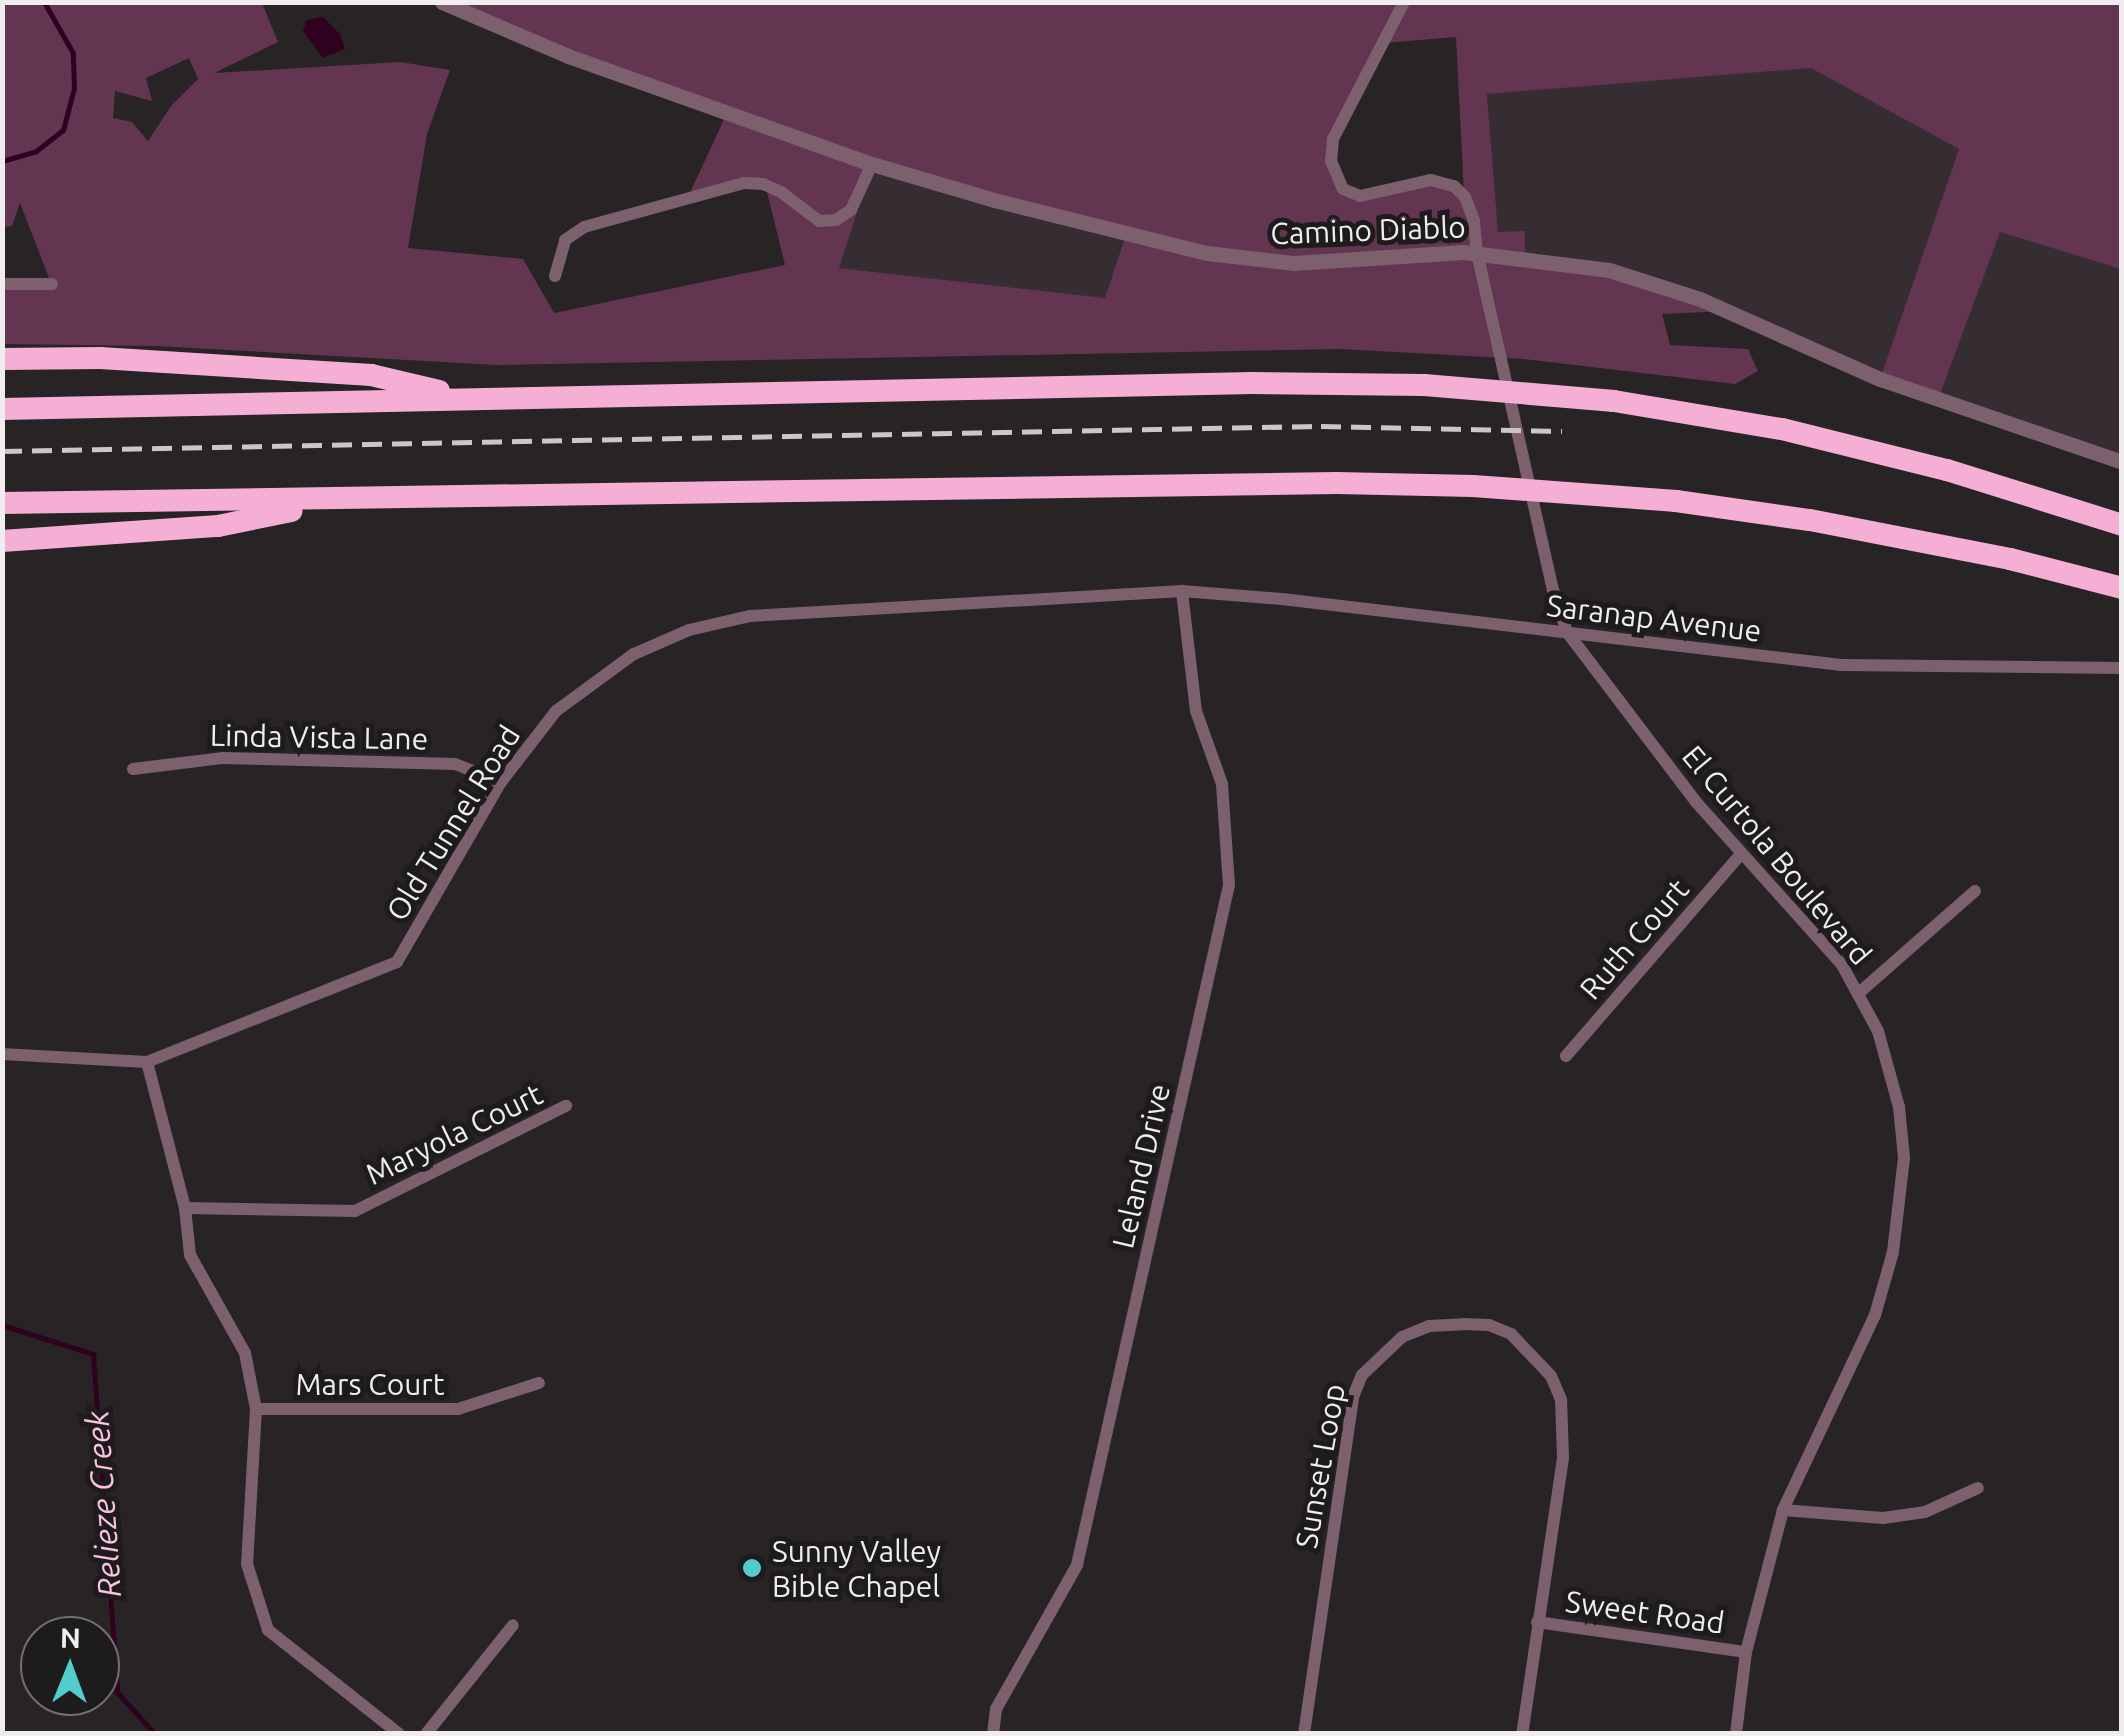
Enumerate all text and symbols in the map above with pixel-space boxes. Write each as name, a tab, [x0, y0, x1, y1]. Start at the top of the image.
street label: Camino Diablo	[1270, 209, 1466, 251]
street label: Saranap Avenue	[1545, 587, 1763, 649]
street label: Linda Vista Lane	[210, 717, 428, 757]
street label: Old Tunnel Road	[379, 719, 527, 927]
street label: El Curtola Boulevard	[1675, 738, 1879, 972]
street label: Ruth Court	[1572, 871, 1696, 1007]
street label: Maryola Court	[360, 1076, 548, 1192]
street label: Leland Drive	[1105, 1080, 1177, 1252]
street label: Mars Court	[296, 1366, 444, 1402]
street label: Sunset Loop	[1288, 1381, 1352, 1551]
water label: Relieze Creek	[77, 1409, 129, 1599]
place label: Sunny Valley Bible Chapel	[772, 1533, 941, 1604]
marker: Sunny Valley Bible Chapel	[741, 1557, 763, 1579]
street label: Sweet Road	[1563, 1583, 1727, 1641]
north arrow	[20, 1616, 120, 1716]
text: N	[60, 1622, 81, 1653]

